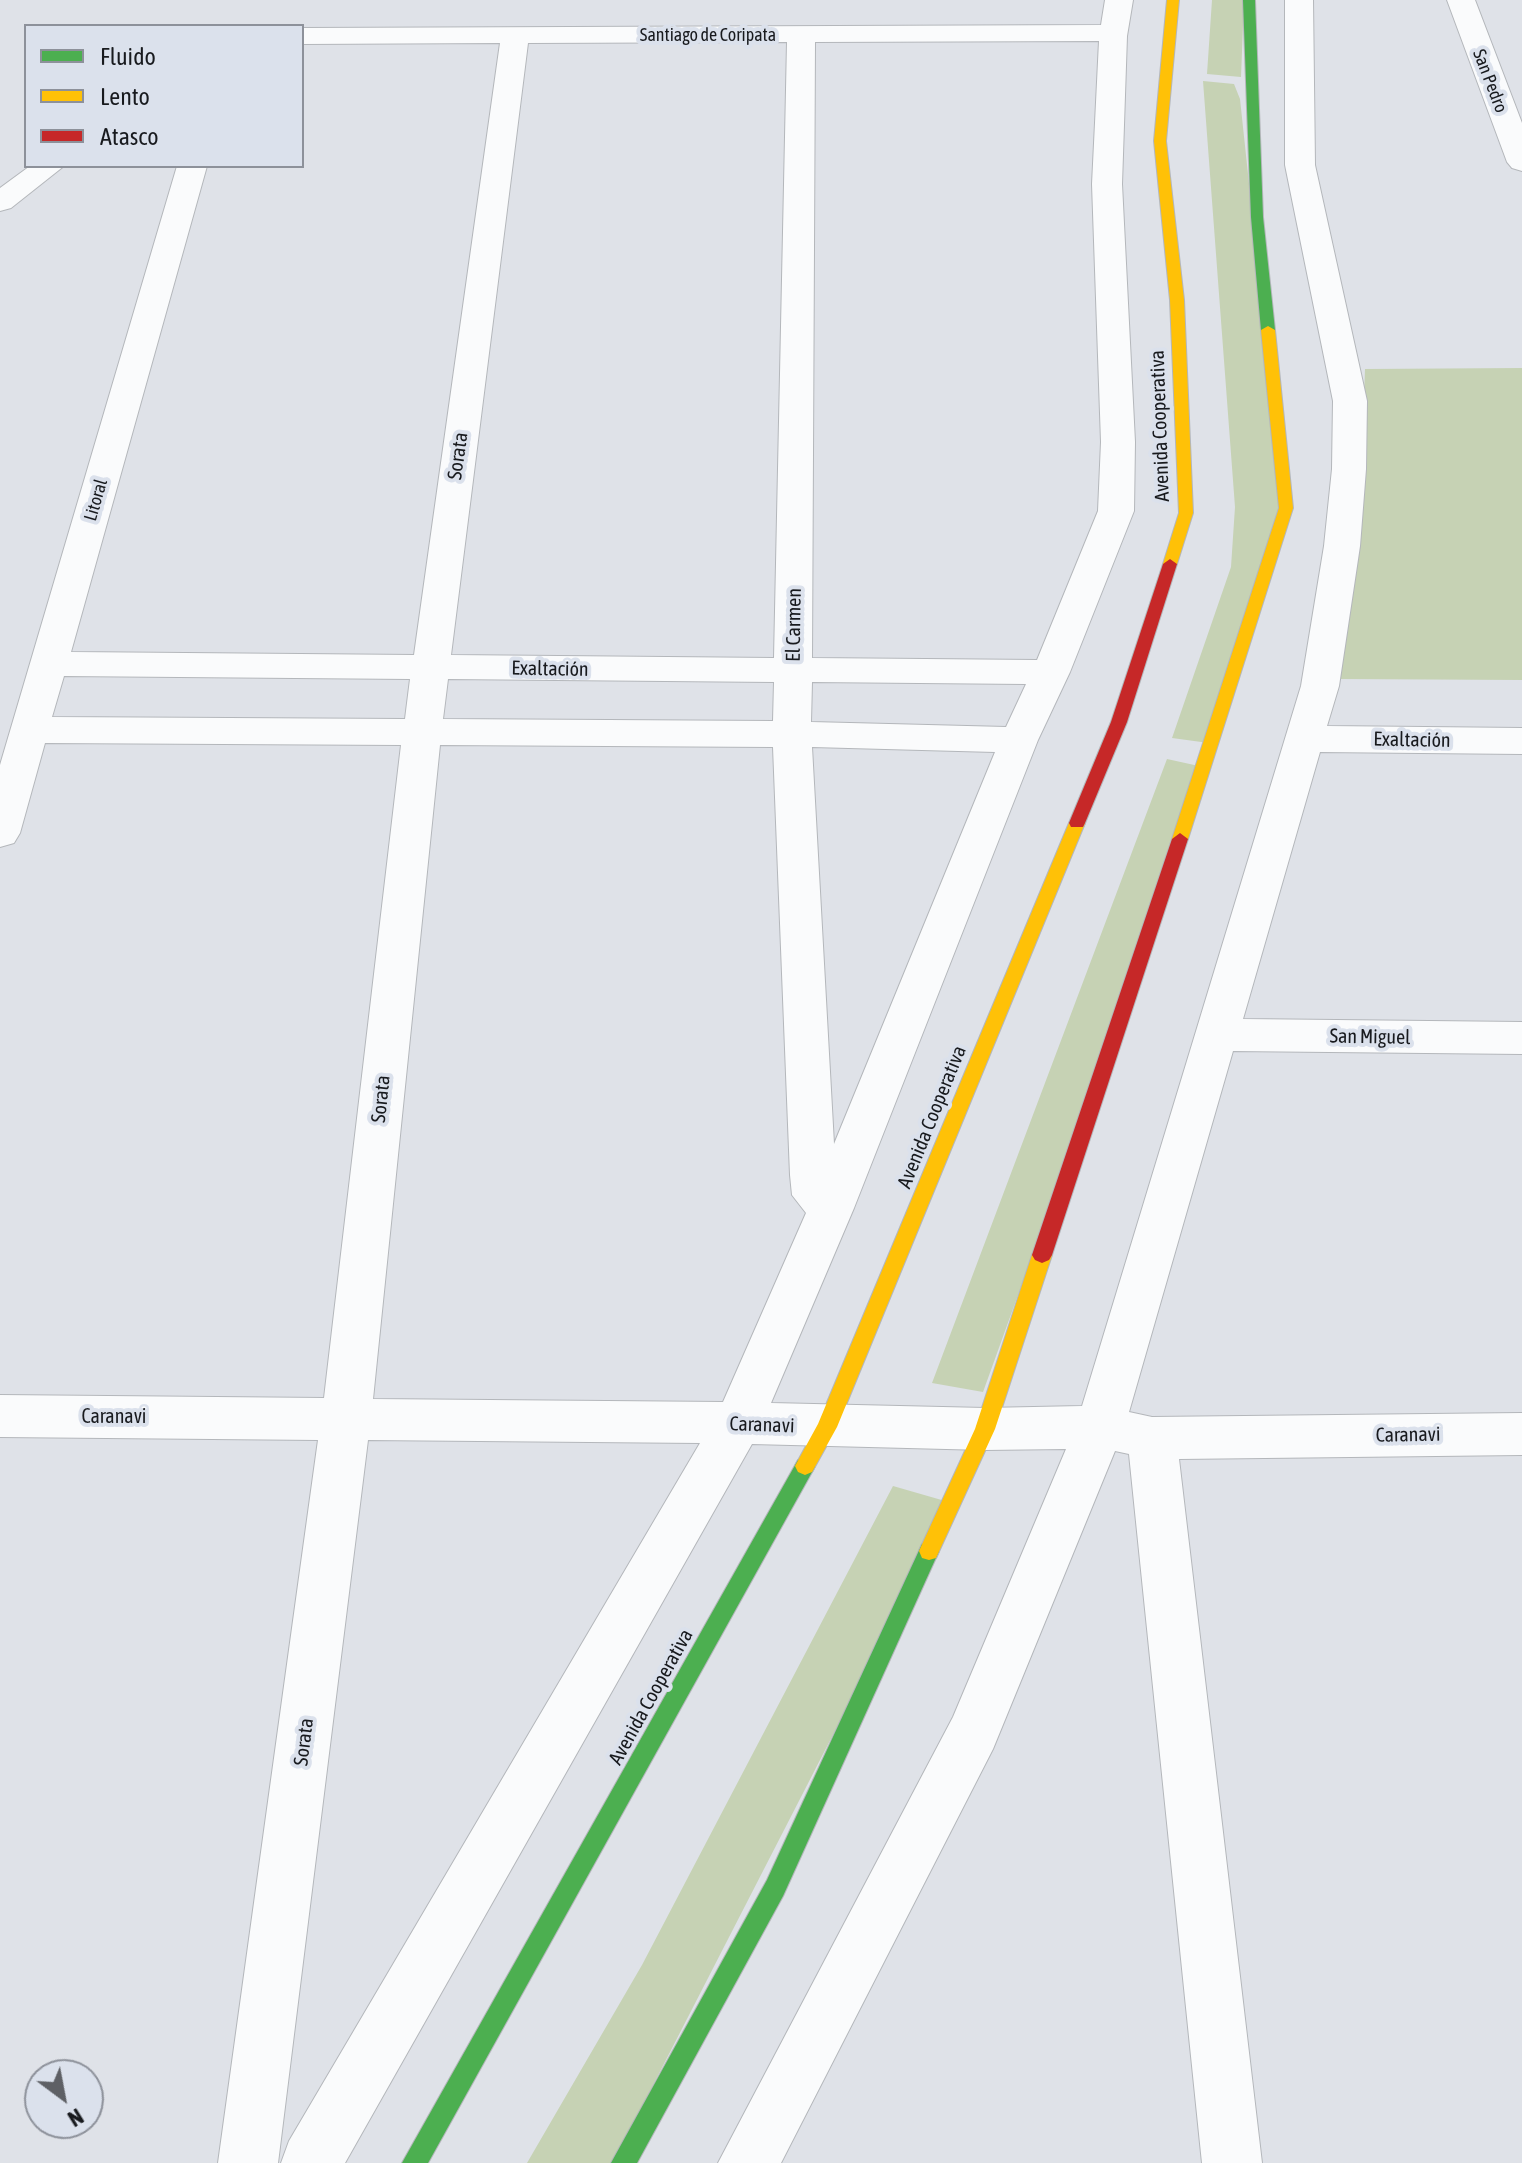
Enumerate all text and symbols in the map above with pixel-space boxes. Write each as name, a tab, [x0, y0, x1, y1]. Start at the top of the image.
legend	[24, 24, 304, 168]
street label: Santiago de Coripata	[640, 24, 776, 46]
text: Fluido	[100, 43, 156, 70]
street label: San Pedro	[1468, 46, 1512, 116]
text: Lento	[100, 83, 150, 110]
text: Atasco	[100, 123, 158, 150]
street label: Avenida Cooperativa	[1145, 350, 1175, 502]
street label: Sorata	[443, 431, 473, 481]
street label: Litoral	[80, 477, 112, 523]
street label: El Carmen	[781, 588, 807, 662]
street label: Exaltación	[511, 656, 589, 682]
street label: Exaltación	[1373, 727, 1451, 753]
street label: San Miguel	[1329, 1024, 1411, 1050]
street label: Avenida Cooperativa	[892, 1042, 972, 1192]
street label: Sorata	[367, 1074, 395, 1124]
street label: Caranavi	[82, 1405, 146, 1429]
street label: Caranavi	[729, 1412, 795, 1438]
street label: Caranavi	[1375, 1422, 1441, 1448]
street label: Avenida Cooperativa	[604, 1625, 698, 1769]
street label: Sorata	[289, 1717, 319, 1767]
north arrow	[24, 2059, 104, 2139]
text: N	[63, 2103, 88, 2132]

